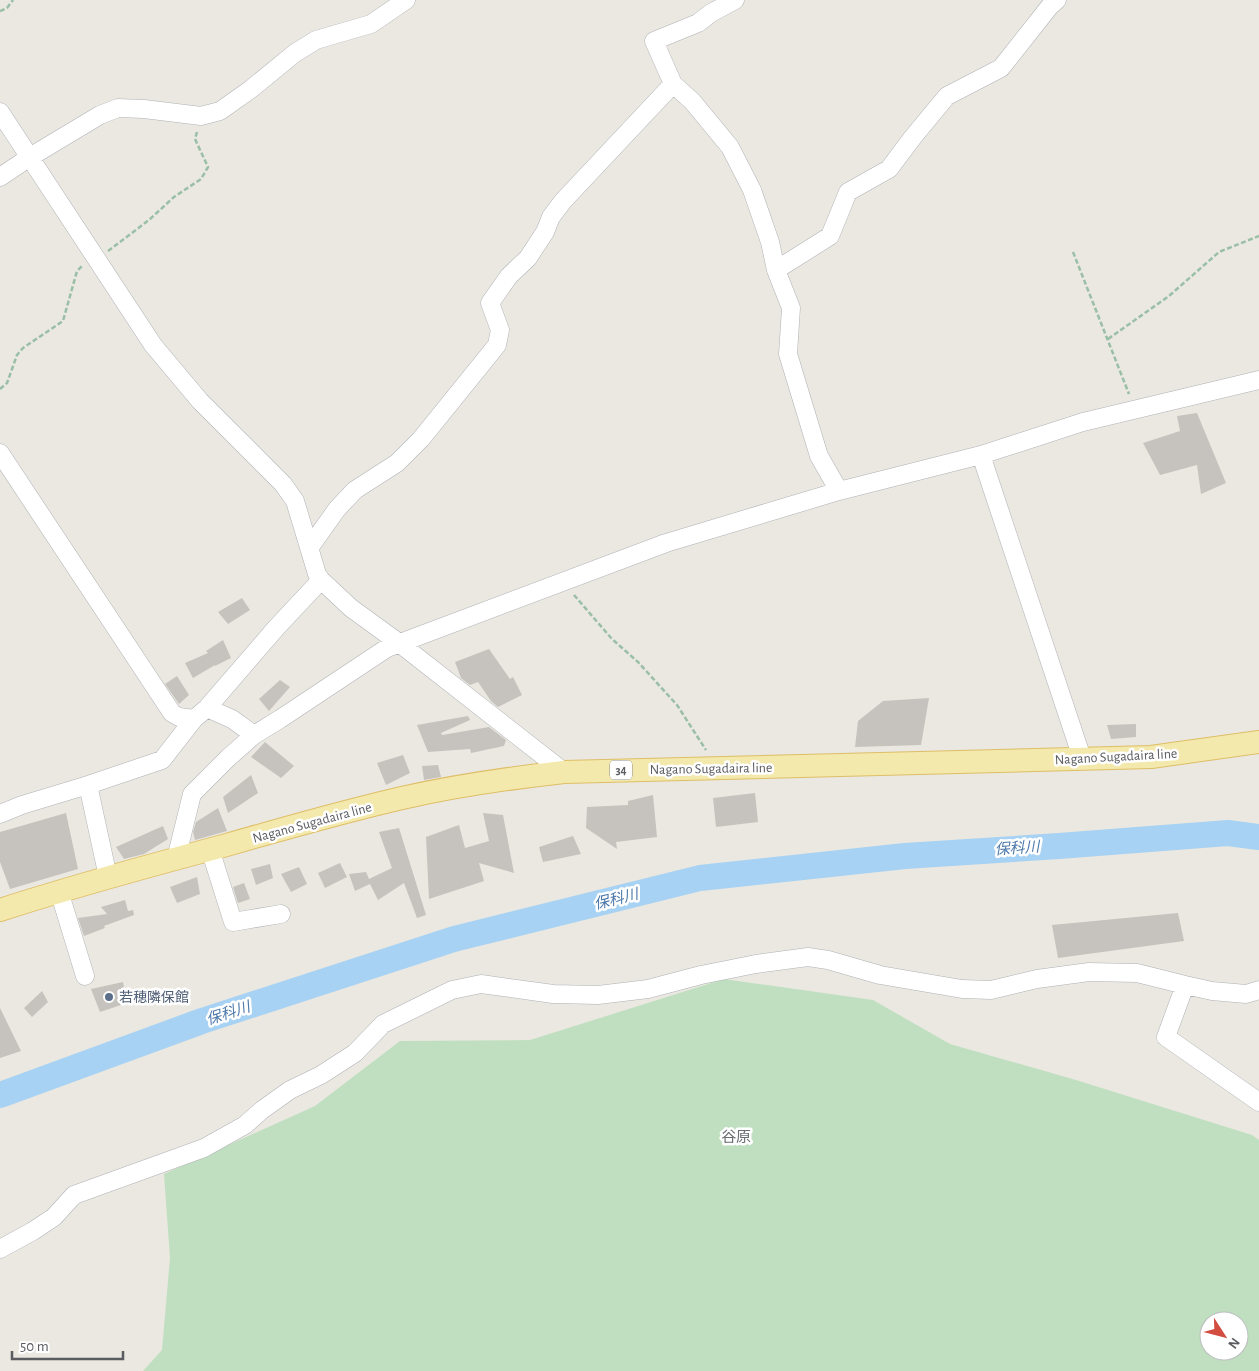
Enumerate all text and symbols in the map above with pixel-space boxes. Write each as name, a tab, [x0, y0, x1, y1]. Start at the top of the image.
street label: Nagano Sugadaira line	[1054, 747, 1178, 767]
road number: 34	[610, 760, 632, 780]
street label: Nagano Sugadaira line	[650, 761, 773, 777]
street label: Nagano Sugadaira line	[251, 800, 373, 846]
water label: 保科川	[994, 838, 1042, 858]
water label: 保科川	[592, 885, 642, 912]
place label: 若穂隣保館	[119, 990, 189, 1005]
marker: 若穂隣保館	[103, 991, 115, 1003]
water label: 保科川	[204, 998, 254, 1028]
district label: 谷原	[721, 1129, 751, 1145]
north arrow	[1199, 1311, 1249, 1361]
scale bar	[12, 1328, 124, 1360]
text: N	[1225, 1335, 1242, 1351]
text: 50 m	[20, 1339, 49, 1354]

